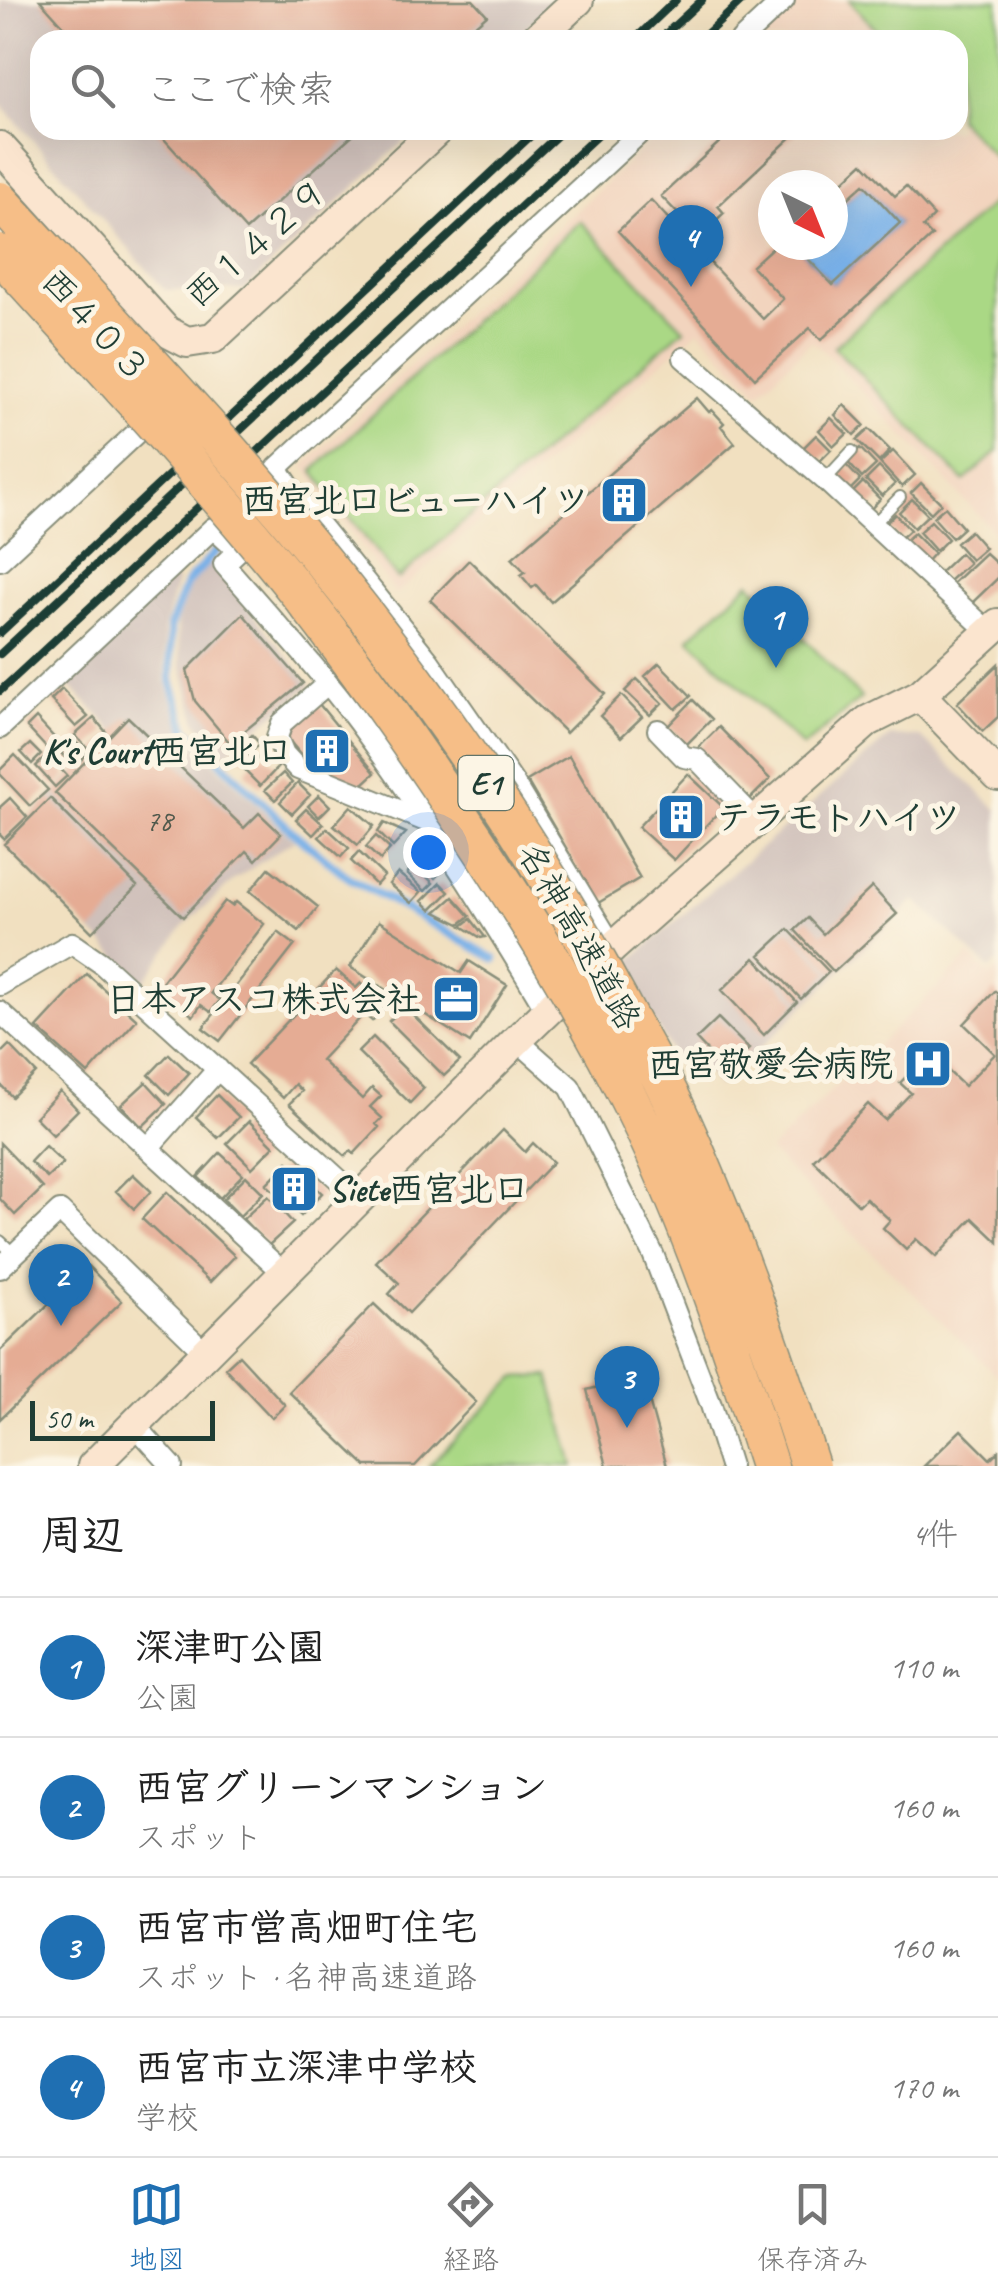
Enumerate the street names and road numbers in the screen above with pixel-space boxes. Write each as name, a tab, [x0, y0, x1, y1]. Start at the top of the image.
street label: 西１４２９	[176, 169, 337, 318]
street label: 西４０３	[31, 259, 160, 392]
road number: E1	[458, 756, 514, 810]
street label: 名神高速道路	[508, 834, 652, 1038]

